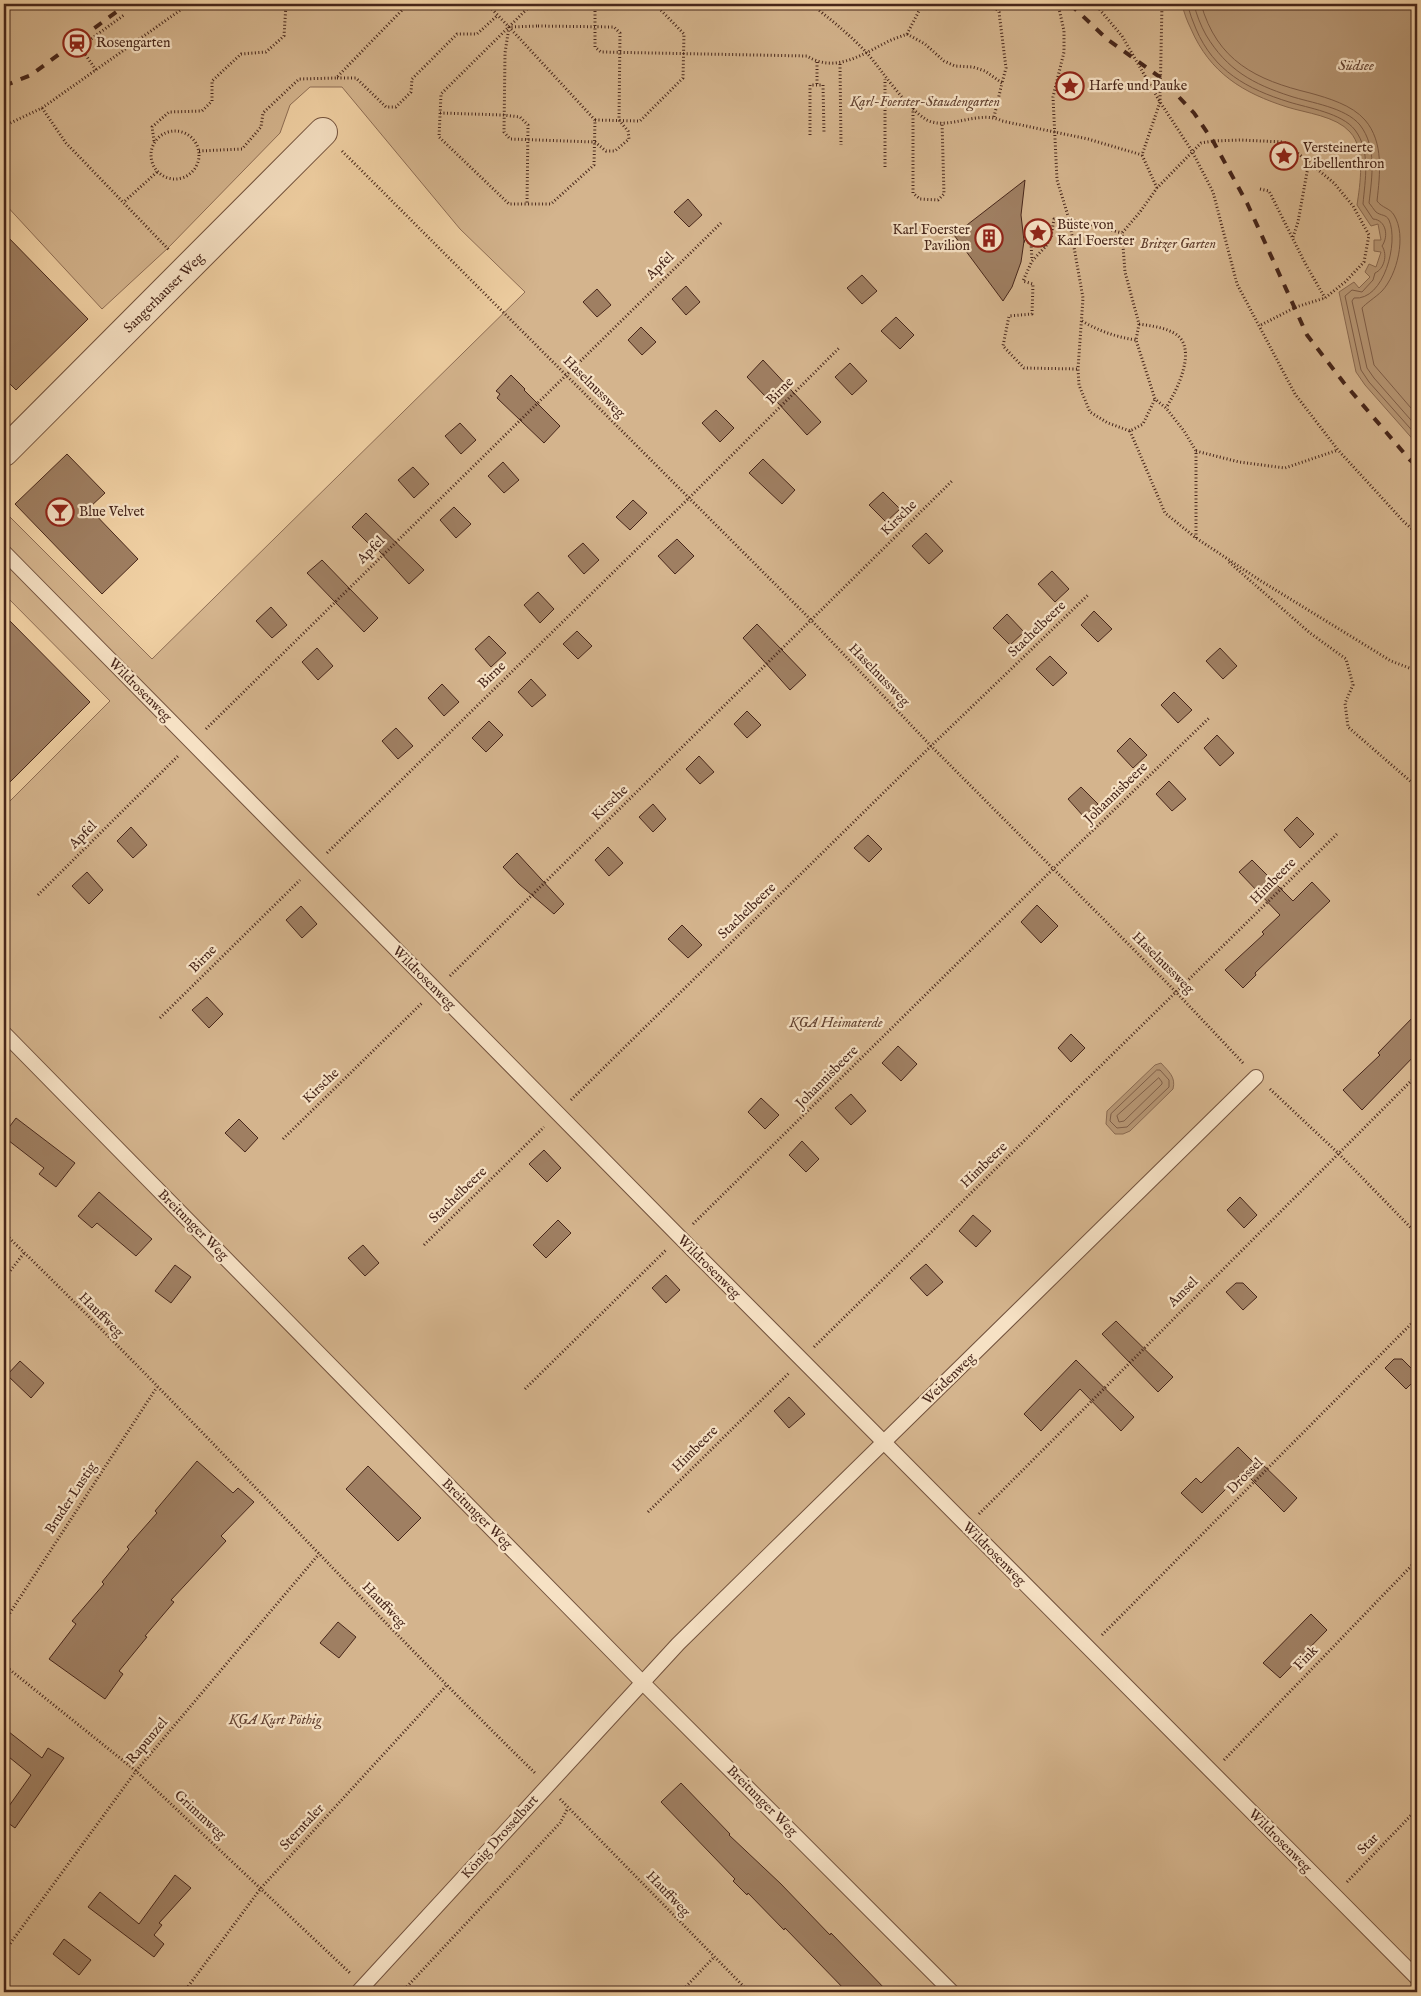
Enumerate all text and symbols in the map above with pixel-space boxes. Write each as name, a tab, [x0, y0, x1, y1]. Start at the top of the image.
station icon: Rosengarten	[62, 28, 92, 58]
place label: Rosengarten	[96, 34, 171, 52]
water label: Südsee	[1338, 56, 1374, 75]
place icon: Harfe und Pauke	[1055, 71, 1085, 101]
place label: Harfe und Pauke	[1089, 77, 1188, 95]
park label: Karl-Foerster-Staudengarten	[849, 93, 1000, 112]
place label: Versteinerte Libellenthron	[1302, 139, 1385, 173]
place icon: Versteinerte Libellenthron	[1269, 141, 1299, 171]
place label: Büste von Karl Foerster	[1057, 216, 1134, 250]
place icon: Büste von Karl Foerster	[1023, 218, 1053, 248]
place label: Karl Foerster Pavilion	[893, 221, 971, 255]
building icon: Karl Foerster Pavilion	[974, 223, 1004, 253]
park label: Britzer Garten	[1140, 235, 1216, 253]
street label: Apfel	[641, 248, 678, 284]
street label: Sangerhauser Weg	[120, 249, 208, 337]
street label: Haselnussweg	[559, 352, 629, 422]
street label: Birne	[762, 373, 798, 409]
street label: Kirsche	[877, 496, 921, 540]
bar icon: Blue Velvet	[45, 497, 75, 527]
place label: Blue Velvet	[79, 503, 145, 521]
street label: Apfel	[353, 532, 389, 568]
street label: Stachelbeere	[1004, 597, 1070, 661]
street label: Haselnussweg	[844, 640, 914, 711]
street label: Wildrosenweg	[104, 654, 176, 726]
street label: Birne	[474, 657, 510, 693]
street label: Johannisbeere	[1079, 758, 1152, 829]
street label: Kirsche	[588, 781, 632, 825]
street label: Apfel	[65, 817, 101, 853]
street label: Himbeere	[1246, 854, 1300, 908]
street label: Stachelbeere	[714, 879, 780, 943]
street label: Haselnussweg	[1128, 928, 1198, 998]
street label: Birne	[185, 941, 221, 977]
street label: Wildrosenweg	[388, 942, 460, 1014]
park label: KGA Heimaterde	[788, 1014, 883, 1032]
street label: Johannisbeere	[790, 1041, 863, 1114]
street label: Kirsche	[299, 1064, 343, 1108]
street label: Himbeere	[957, 1138, 1012, 1192]
street label: Stachelbeere	[425, 1163, 491, 1227]
street label: Breitunger Weg	[154, 1186, 233, 1265]
street label: Wildrosenweg	[673, 1231, 745, 1303]
street label: Amsel	[1163, 1273, 1202, 1312]
street label: Hauffweg	[75, 1289, 128, 1342]
street label: Weidenweg	[919, 1349, 980, 1409]
street label: Himbeere	[668, 1422, 722, 1476]
street label: Drossel	[1223, 1454, 1267, 1498]
street label: Bruder Lustig	[41, 1458, 101, 1537]
street label: Breitunger Weg	[438, 1475, 517, 1554]
street label: Wildrosenweg	[958, 1518, 1030, 1590]
street label: Hauffweg	[358, 1578, 410, 1632]
street label: Fink	[1290, 1641, 1322, 1674]
park label: KGA Kurt Pöthig	[228, 1711, 322, 1730]
street label: Rapunzel	[122, 1714, 172, 1768]
street label: Breitunger Weg	[723, 1762, 802, 1841]
street label: Grimmweg	[170, 1786, 230, 1844]
street label: König Drosselbart	[458, 1791, 543, 1883]
street label: Sterntaler	[276, 1800, 328, 1854]
street label: Wildrosenweg	[1244, 1805, 1316, 1877]
street label: Star	[1353, 1829, 1383, 1859]
street label: Hauffweg	[642, 1867, 694, 1921]

